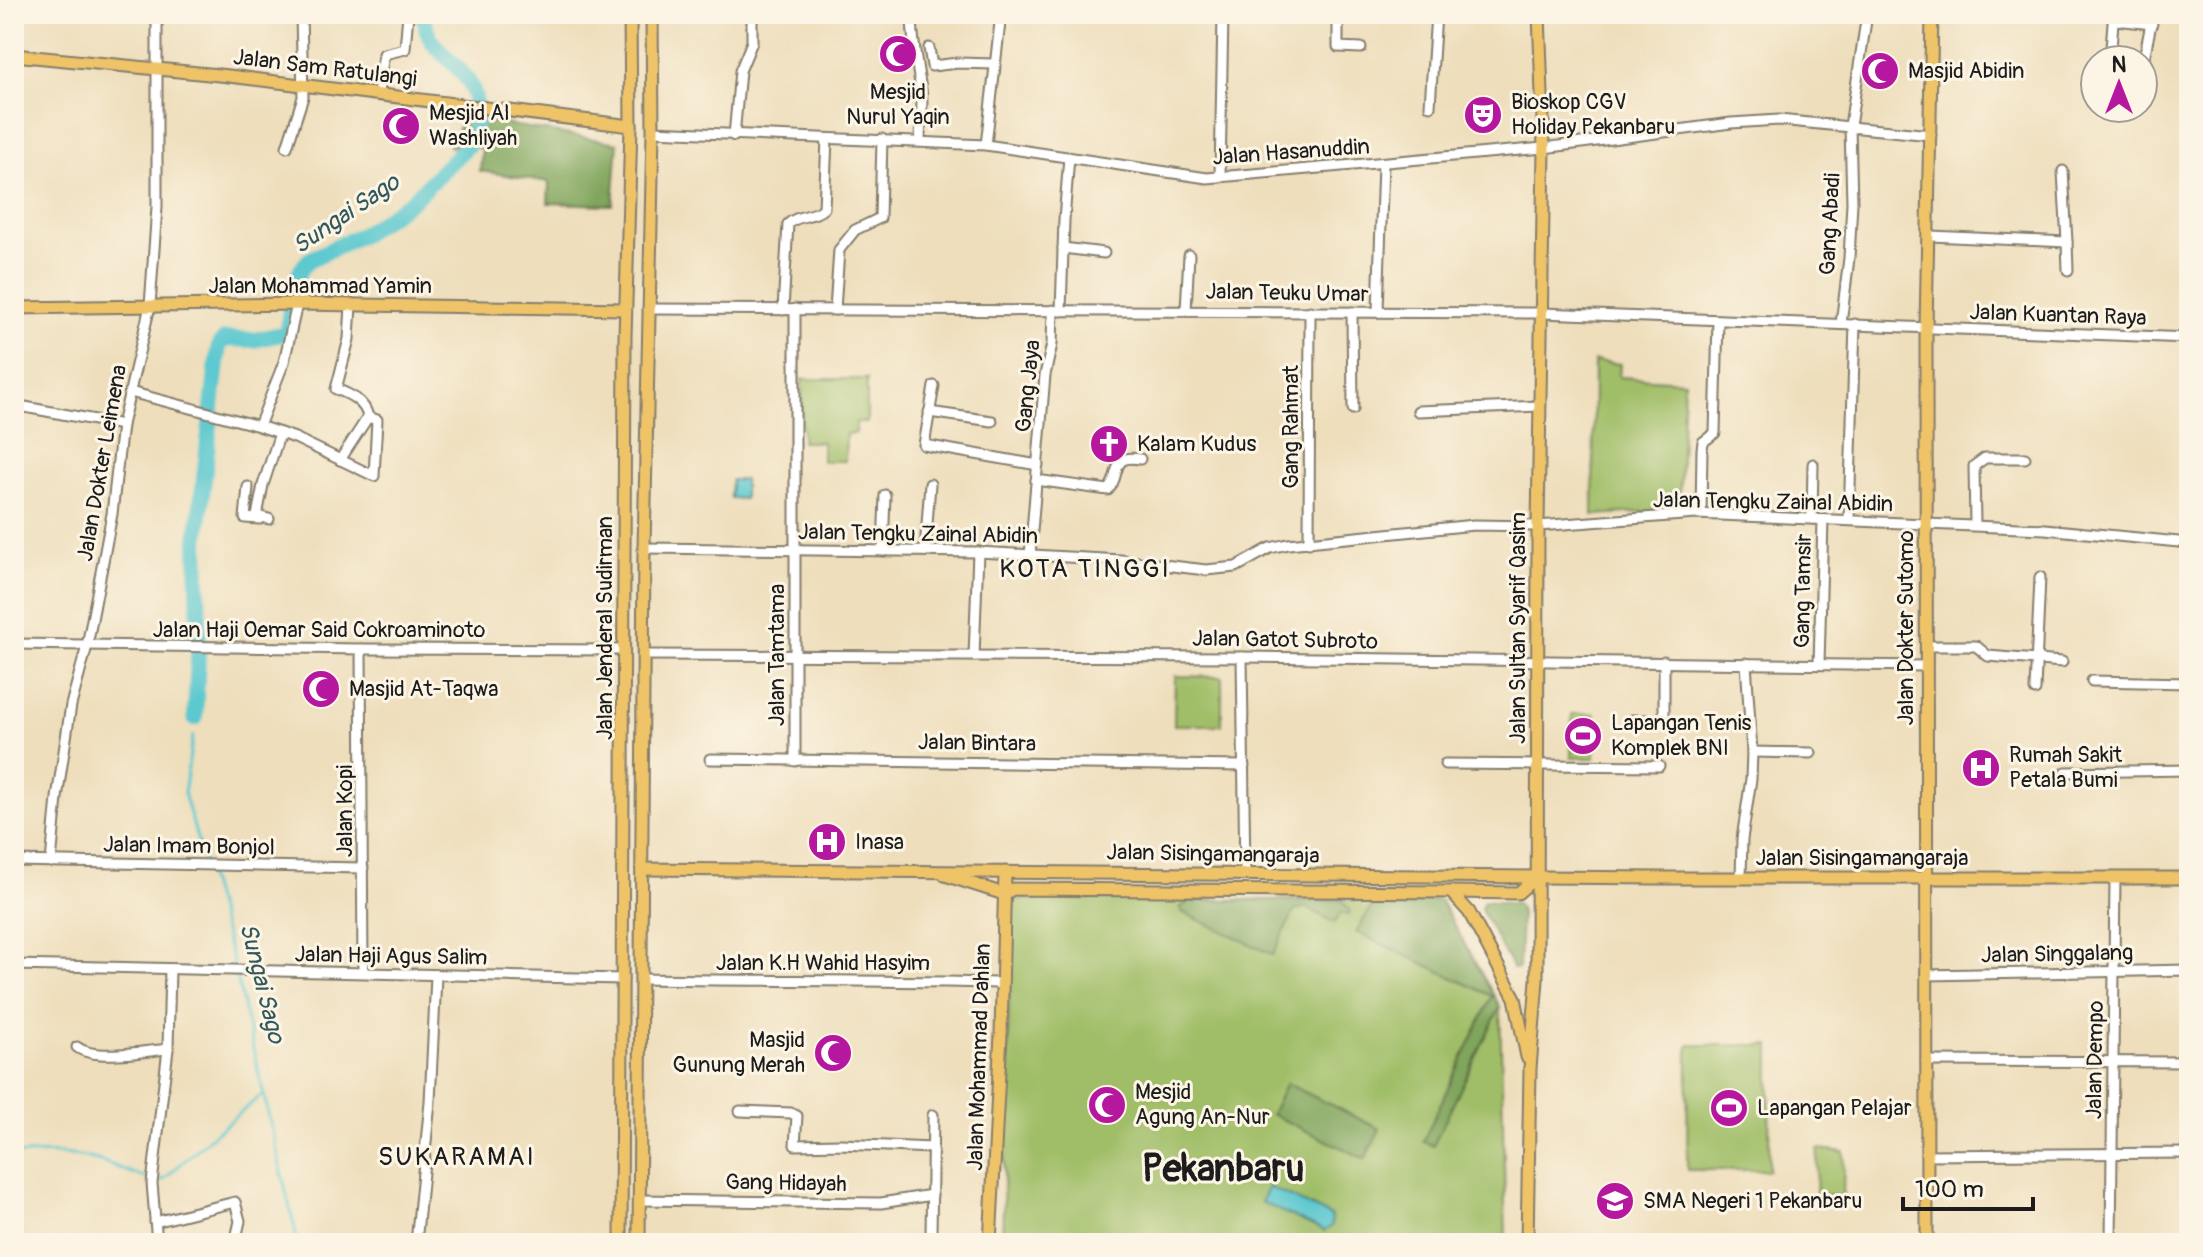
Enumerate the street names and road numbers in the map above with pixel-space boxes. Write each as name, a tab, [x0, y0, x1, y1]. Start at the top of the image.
street label: Jalan Sam Ratulangi	[232, 43, 418, 93]
street label: Jalan Hasanuddin	[1211, 133, 1371, 171]
street label: Gang Abadi	[1813, 172, 1847, 276]
street label: Jalan Mohammad Yamin	[208, 272, 432, 300]
street label: Jalan Teuku Umar	[1205, 278, 1369, 308]
street label: Jalan Kuantan Raya	[1969, 298, 2147, 332]
street label: Gang Jaya	[1009, 338, 1047, 434]
street label: Jalan Dokter Leimena	[71, 362, 133, 564]
street label: Gang Rahmat	[1277, 365, 1305, 489]
street label: Jalan Tengku Zainal Abidin	[1653, 486, 1893, 518]
street label: Jalan Sultan Syarif Qasim	[1504, 512, 1532, 744]
street label: Jalan Jenderal Sudirman	[591, 516, 619, 740]
street label: Jalan Tengku Zainal Abidin	[798, 518, 1038, 550]
street label: Jalan Dokter Sutomo	[1892, 530, 1920, 726]
street label: Gang Tamsir	[1788, 533, 1818, 648]
street label: Jalan Tamtama	[763, 584, 791, 726]
street label: Jalan Haji Oemar Said Cokroaminoto	[153, 616, 486, 644]
street label: Jalan Gatot Subroto	[1192, 624, 1378, 656]
street label: Jalan Bintara	[918, 728, 1036, 758]
street label: Jalan Kopi	[331, 765, 359, 857]
street label: Jalan Imam Bonjol	[103, 831, 275, 861]
street label: Jalan Sisingamangaraja	[1106, 838, 1320, 870]
street label: Jalan Sisingamangaraja	[1755, 844, 1969, 872]
street label: Jalan Singgalang	[1981, 939, 2133, 969]
street label: Jalan Haji Agus Salim	[294, 940, 488, 972]
street label: Jalan Mohammad Dahlan	[961, 943, 997, 1171]
street label: Jalan K.H Wahid Hasyim	[716, 949, 930, 977]
street label: Jalan Dempo	[2080, 1000, 2110, 1120]
street label: Gang Hidayah	[725, 1168, 847, 1198]

